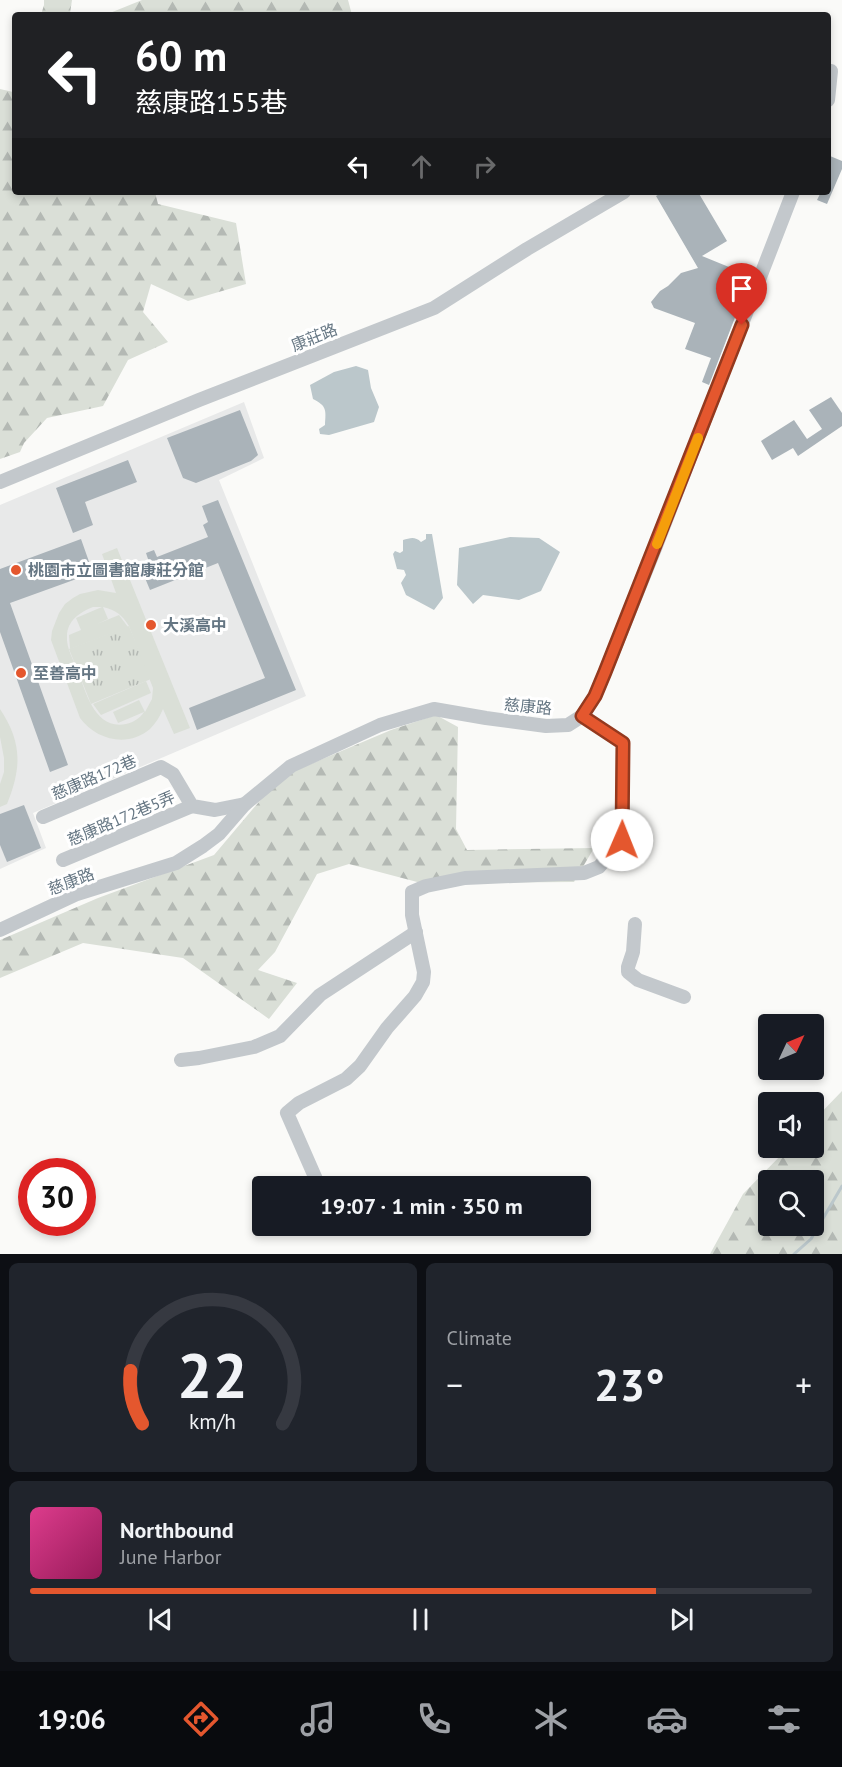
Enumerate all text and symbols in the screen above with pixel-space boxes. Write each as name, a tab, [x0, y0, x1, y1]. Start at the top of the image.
text: 60 m	[135, 28, 227, 83]
icon: left	[36, 36, 114, 114]
text: 慈康路155巷	[135, 85, 287, 119]
icon: left	[342, 150, 375, 183]
icon: ahead	[405, 150, 438, 183]
icon: right	[468, 150, 501, 183]
pin	[716, 263, 767, 325]
icon: arrive	[725, 272, 758, 305]
street label: 康莊路	[288, 319, 340, 355]
place label: 桃園市立圖書館康莊分館	[28, 560, 204, 580]
marker: 桃園市立圖書館康莊分館	[9, 563, 23, 577]
place label: 大溪高中	[163, 615, 227, 635]
marker: 大溪高中	[144, 618, 158, 632]
place label: 至善高中	[33, 663, 97, 683]
marker: 至善高中	[14, 666, 28, 680]
street label: 慈康路	[503, 694, 553, 718]
street label: 慈康路172巷	[49, 750, 139, 804]
street label: 慈康路172巷5弄	[64, 786, 178, 850]
position arrow	[590, 808, 654, 872]
street label: 慈康路	[45, 863, 97, 899]
north arrow	[758, 1014, 824, 1080]
map controls	[758, 1014, 824, 1236]
button: sound	[758, 1092, 824, 1158]
speed limit sign: 30	[18, 1158, 96, 1236]
button: search	[758, 1170, 824, 1236]
text: 19:07 · 1 min · 350 m	[320, 1192, 523, 1220]
text: Climate	[447, 1325, 512, 1351]
text: 22	[177, 1334, 248, 1415]
text: 23°	[594, 1355, 665, 1413]
text: −	[447, 1363, 463, 1406]
text: +	[795, 1363, 812, 1406]
text: km/h	[189, 1408, 236, 1436]
text: Northbound	[120, 1516, 234, 1544]
text: June Harbor	[120, 1544, 222, 1570]
icon: previous	[144, 1603, 177, 1636]
icon: pause	[404, 1603, 437, 1636]
icon: next	[665, 1603, 698, 1636]
icon: directions	[180, 1698, 222, 1740]
icon: music	[297, 1698, 339, 1740]
icon: phone	[413, 1698, 455, 1740]
icon: climate	[530, 1698, 572, 1740]
icon: car	[646, 1698, 688, 1740]
icon: filters	[763, 1698, 805, 1740]
text: 19:06	[37, 1702, 106, 1736]

